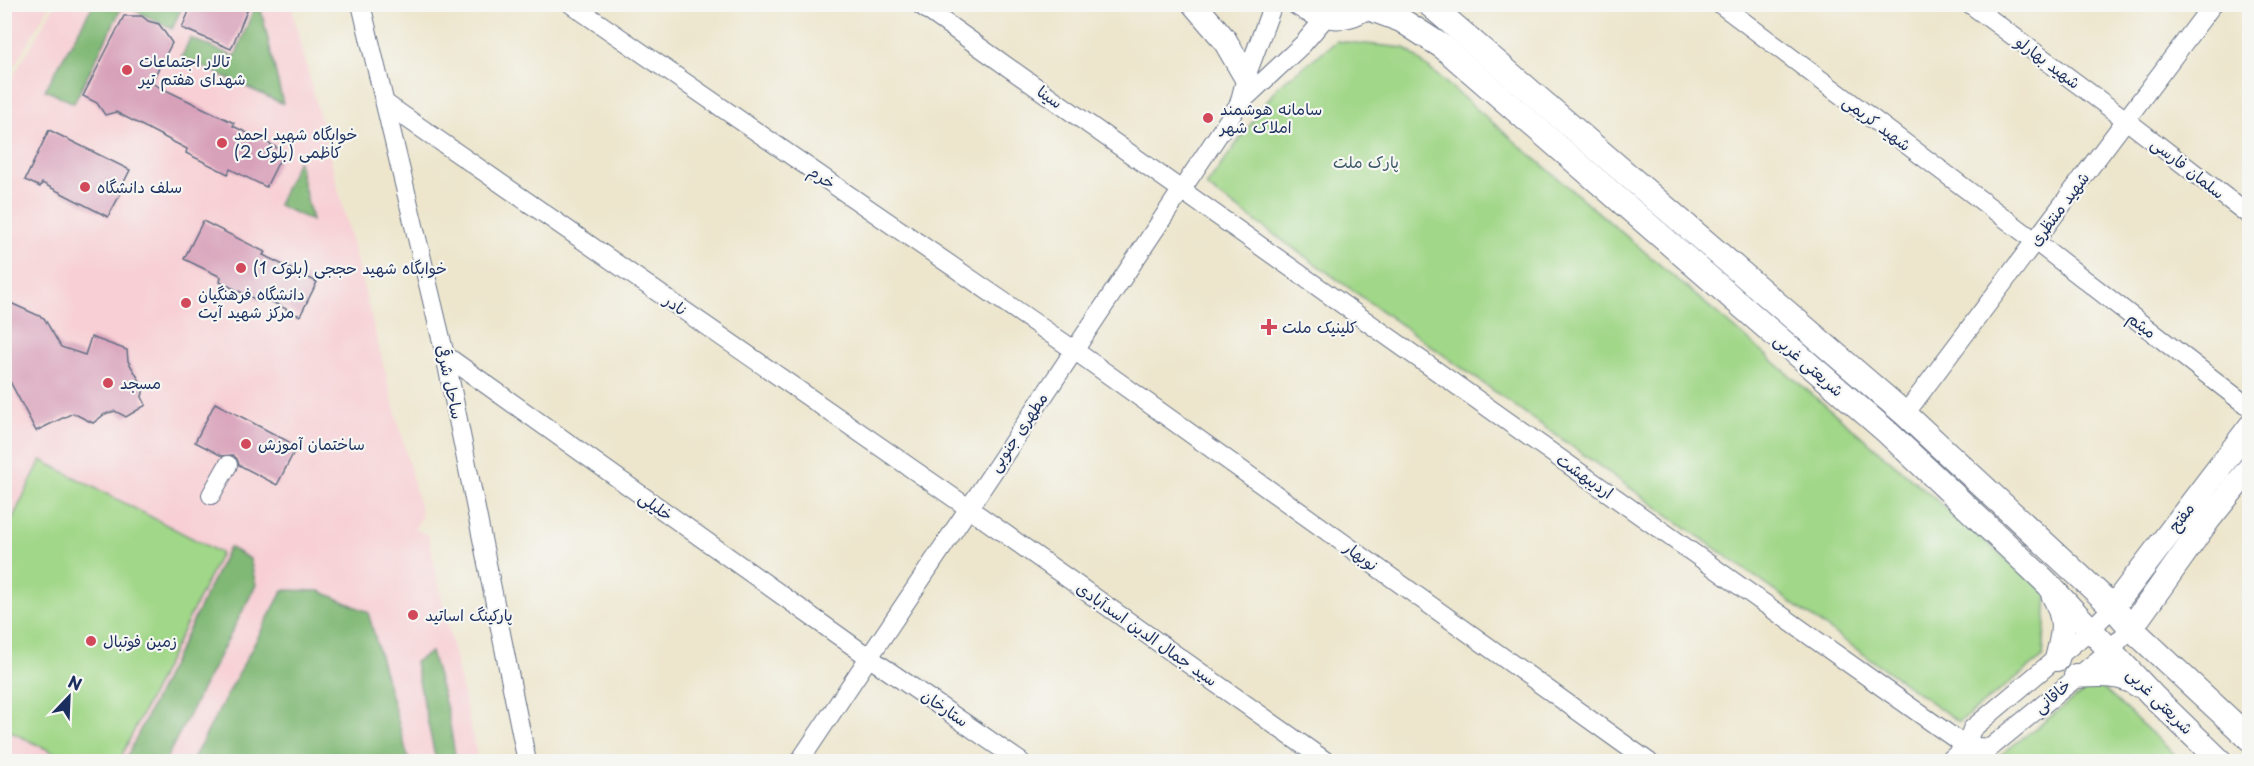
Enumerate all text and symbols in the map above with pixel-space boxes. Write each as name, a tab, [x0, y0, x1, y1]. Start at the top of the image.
street label: شهید بهارلو	[2010, 28, 2086, 94]
place label: تالار اجتماعات شهدای هفتم تیر	[137, 48, 246, 92]
marker: تالار اجتماعات شهدای هفتم تیر	[120, 63, 134, 77]
street label: سینا	[1033, 79, 1068, 114]
street label: شهید کریمی	[1838, 89, 1917, 156]
place label: سامانه هوشمند املاک شهر	[1218, 96, 1322, 138]
marker: سامانه هوشمند املاک شهر	[1201, 111, 1215, 125]
place label: خوابگاه شهید احمد کاظمی (بلوک 2)	[234, 121, 358, 163]
street label: سلمان فارسی	[2147, 131, 2231, 204]
marker: خوابگاه شهید احمد کاظمی (بلوک 2)	[215, 136, 229, 150]
park label: پارک ملت	[1333, 149, 1399, 173]
street label: خرم	[803, 158, 841, 196]
street label: شهید منتظری	[2022, 166, 2094, 251]
place label: سلف دانشگاه	[97, 174, 182, 198]
marker: سلف دانشگاه	[78, 180, 92, 194]
place label: خوابگاه شهید حججی (بلوک 1)	[253, 255, 447, 279]
marker: خوابگاه شهید حججی (بلوک 1)	[234, 261, 248, 275]
place label: دانشگاه فرهنگیان مرکز شهید آیت	[198, 281, 305, 323]
street label: نادر	[658, 286, 693, 321]
marker: دانشگاه فرهنگیان مرکز شهید آیت	[179, 296, 193, 310]
street label: میثم	[2122, 305, 2162, 345]
place label: کلینیک ملت	[1282, 314, 1357, 338]
marker: کلینیک ملت	[1260, 318, 1278, 336]
street label: شریعتی غربی	[1769, 327, 1850, 401]
street label: ساحل شرقی	[431, 342, 471, 421]
place label: مسجد	[120, 370, 161, 394]
marker: مسجد	[101, 376, 115, 390]
street label: مطهری جنوبی	[982, 387, 1053, 476]
place label: ساختمان آموزش	[258, 431, 365, 455]
marker: ساختمان آموزش	[239, 437, 253, 451]
street label: اردیبهشت	[1552, 447, 1619, 504]
street label: خلیلی	[635, 485, 679, 526]
street label: مفتح	[2161, 497, 2199, 536]
street label: نوبهار	[1339, 534, 1384, 576]
street label: سید جمال الدین اسدآبادی	[1072, 575, 1223, 691]
place label: پارکینگ اساتید	[425, 602, 513, 626]
marker: پارکینگ اساتید	[406, 608, 420, 622]
place label: زمین فوتبال	[103, 628, 177, 652]
marker: زمین فوتبال	[84, 634, 98, 648]
street label: شریعتی غربی	[2122, 661, 2200, 739]
north arrow	[39, 667, 99, 727]
text: N	[65, 669, 86, 696]
street label: خاقانی	[2028, 673, 2075, 718]
street label: ستارخان	[917, 683, 974, 732]

